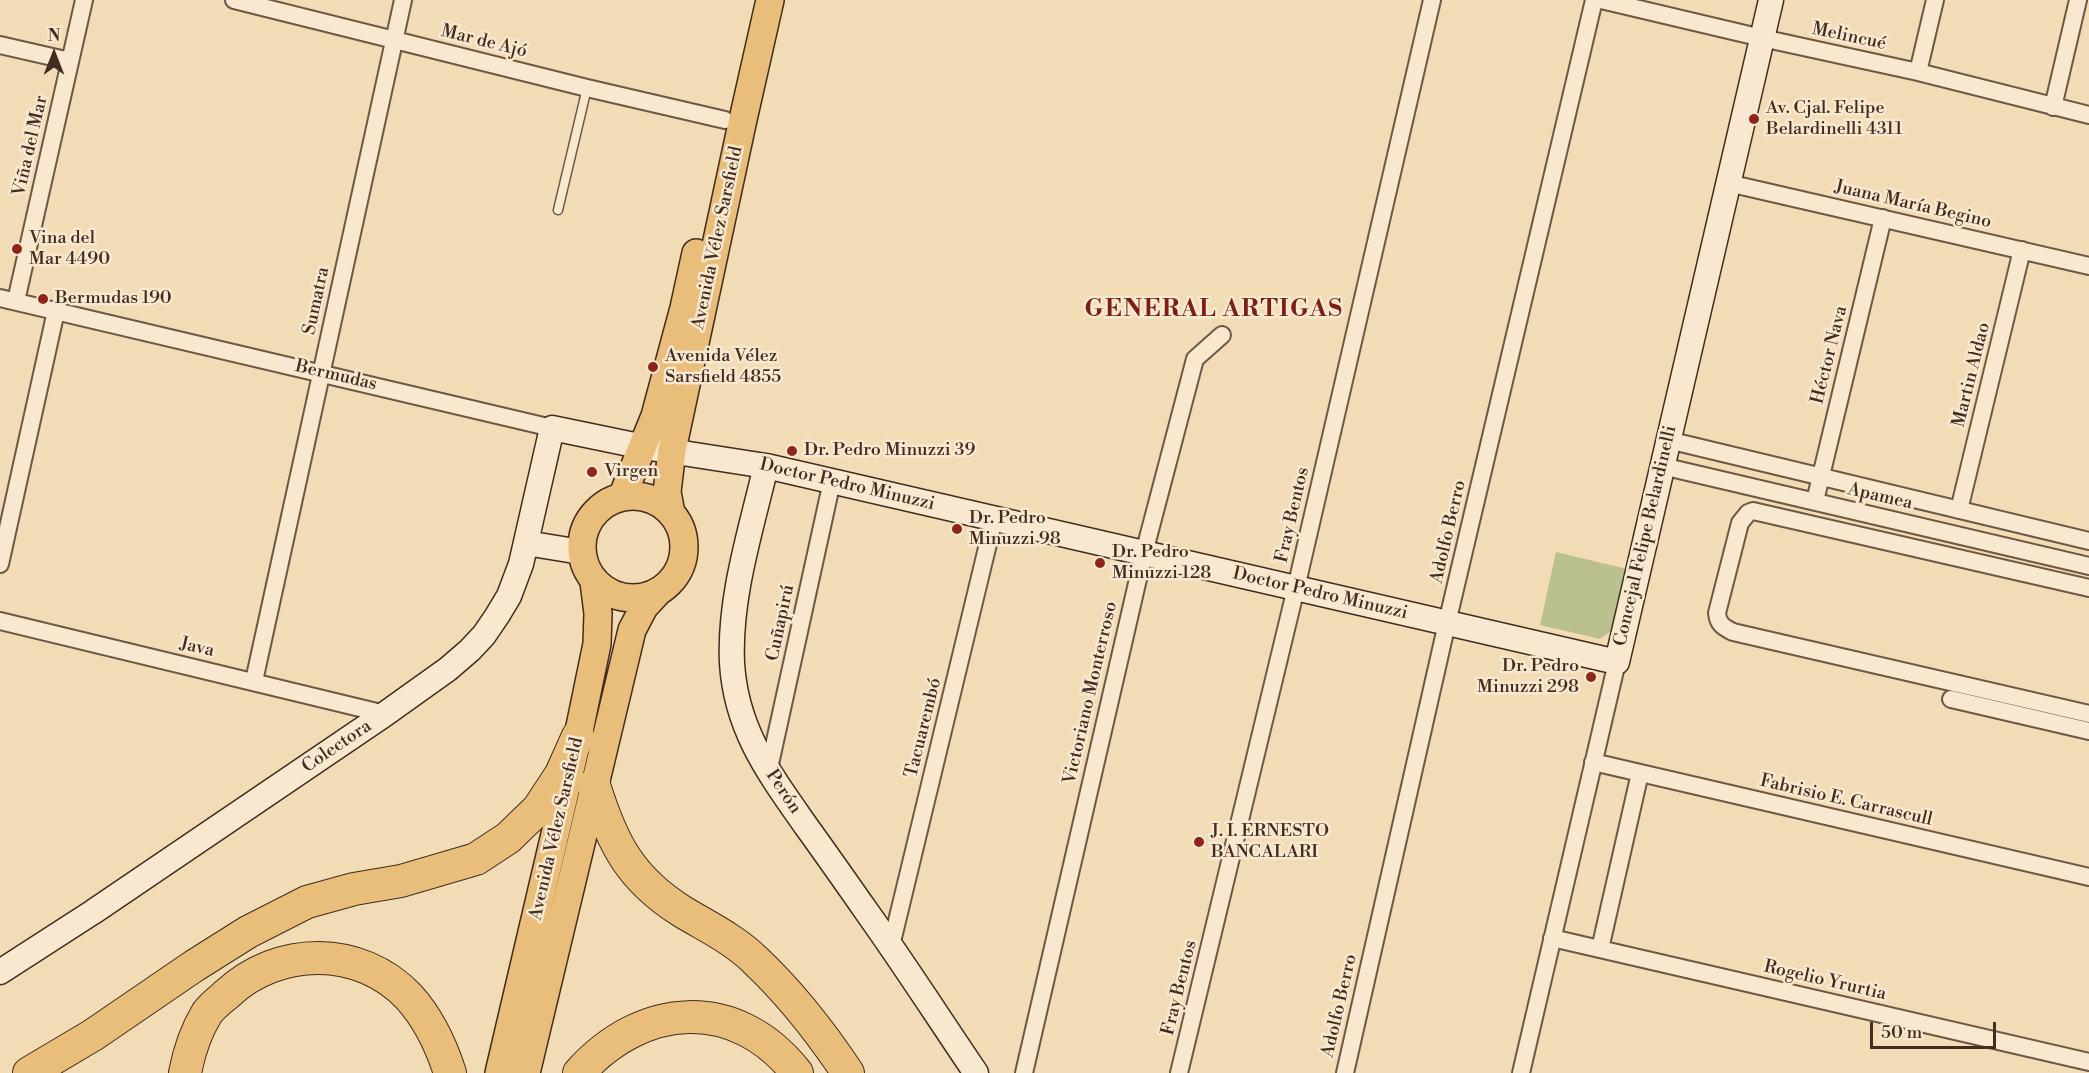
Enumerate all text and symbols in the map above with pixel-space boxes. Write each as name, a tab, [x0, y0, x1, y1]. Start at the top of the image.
street label: Melincué	[1810, 19, 1888, 55]
street label: Mar de Ajó	[439, 21, 529, 63]
north arrow	[24, 24, 84, 84]
text: N	[48, 26, 60, 46]
street label: Viña del Mar	[9, 94, 53, 198]
place label: Av. Cjal. Felipe Belardinelli 4311	[1766, 98, 1902, 140]
marker: Av. Cjal. Felipe Belardinelli 4311	[1747, 112, 1761, 126]
street label: Avenida Vélez Sarsfield	[688, 144, 748, 332]
street label: Juana María Begino	[1832, 176, 1994, 234]
place label: Vina del Mar 4490	[29, 228, 110, 270]
marker: Vina del Mar 4490	[10, 242, 24, 256]
street label: Sumatra	[299, 265, 335, 337]
place label: Bermudas 190	[55, 288, 172, 310]
marker: Bermudas 190	[36, 292, 50, 306]
district label: GENERAL ARTIGAS	[1085, 296, 1343, 324]
street label: Héctor Nava	[1807, 304, 1853, 406]
street label: Martin Aldao	[1949, 320, 1995, 430]
place label: Avenida Vélez Sarsfield 4855	[665, 346, 781, 388]
street label: Bermudas	[293, 356, 379, 396]
marker: Avenida Vélez Sarsfield 4855	[646, 360, 660, 374]
street label: Concejal Felipe Belardinelli	[1610, 423, 1682, 649]
place label: Dr. Pedro Minuzzi 39	[804, 440, 975, 462]
marker: Dr. Pedro Minuzzi 39	[785, 444, 799, 458]
street label: Doctor Pedro Minuzzi	[757, 454, 937, 516]
place label: Virgen	[604, 461, 658, 483]
marker: Virgen	[585, 465, 599, 479]
street label: Fray Bentos	[1272, 465, 1314, 565]
street label: Adolfo Berro	[1427, 478, 1471, 586]
street label: Apamea	[1846, 479, 1914, 515]
place label: Dr. Pedro Minuzzi 98	[969, 508, 1061, 550]
marker: Dr. Pedro Minuzzi 98	[950, 522, 964, 536]
place label: Dr. Pedro Minuzzi 128	[1112, 542, 1211, 584]
marker: Dr. Pedro Minuzzi 128	[1093, 556, 1107, 570]
street label: Doctor Pedro Minuzzi	[1230, 563, 1410, 625]
street label: Cuñapirú	[762, 583, 800, 663]
street label: Victoriano Monterroso	[1059, 600, 1123, 786]
street label: Java	[178, 634, 216, 662]
place label: Dr. Pedro Minuzzi 298	[1477, 656, 1579, 698]
marker: Dr. Pedro Minuzzi 298	[1584, 670, 1598, 684]
street label: Tacuarembó	[901, 676, 947, 780]
street label: Colectora	[298, 716, 376, 778]
street label: Avenida Vélez Sarsfield	[525, 736, 589, 922]
street label: Perón	[760, 766, 806, 818]
street label: Fabrisio E. Carrascull	[1758, 771, 1934, 831]
place label: J. I. ERNESTO BANCALARI	[1211, 821, 1329, 864]
marker: J. I. ERNESTO BANCALARI	[1192, 835, 1206, 849]
street label: Fray Bentos	[1158, 938, 1202, 1038]
street label: Adolfo Berro	[1318, 952, 1362, 1060]
street label: Rogelio Yrurtia	[1762, 956, 1888, 1006]
scale bar	[1873, 1010, 1999, 1048]
text: 50 m	[1881, 1021, 1922, 1044]

